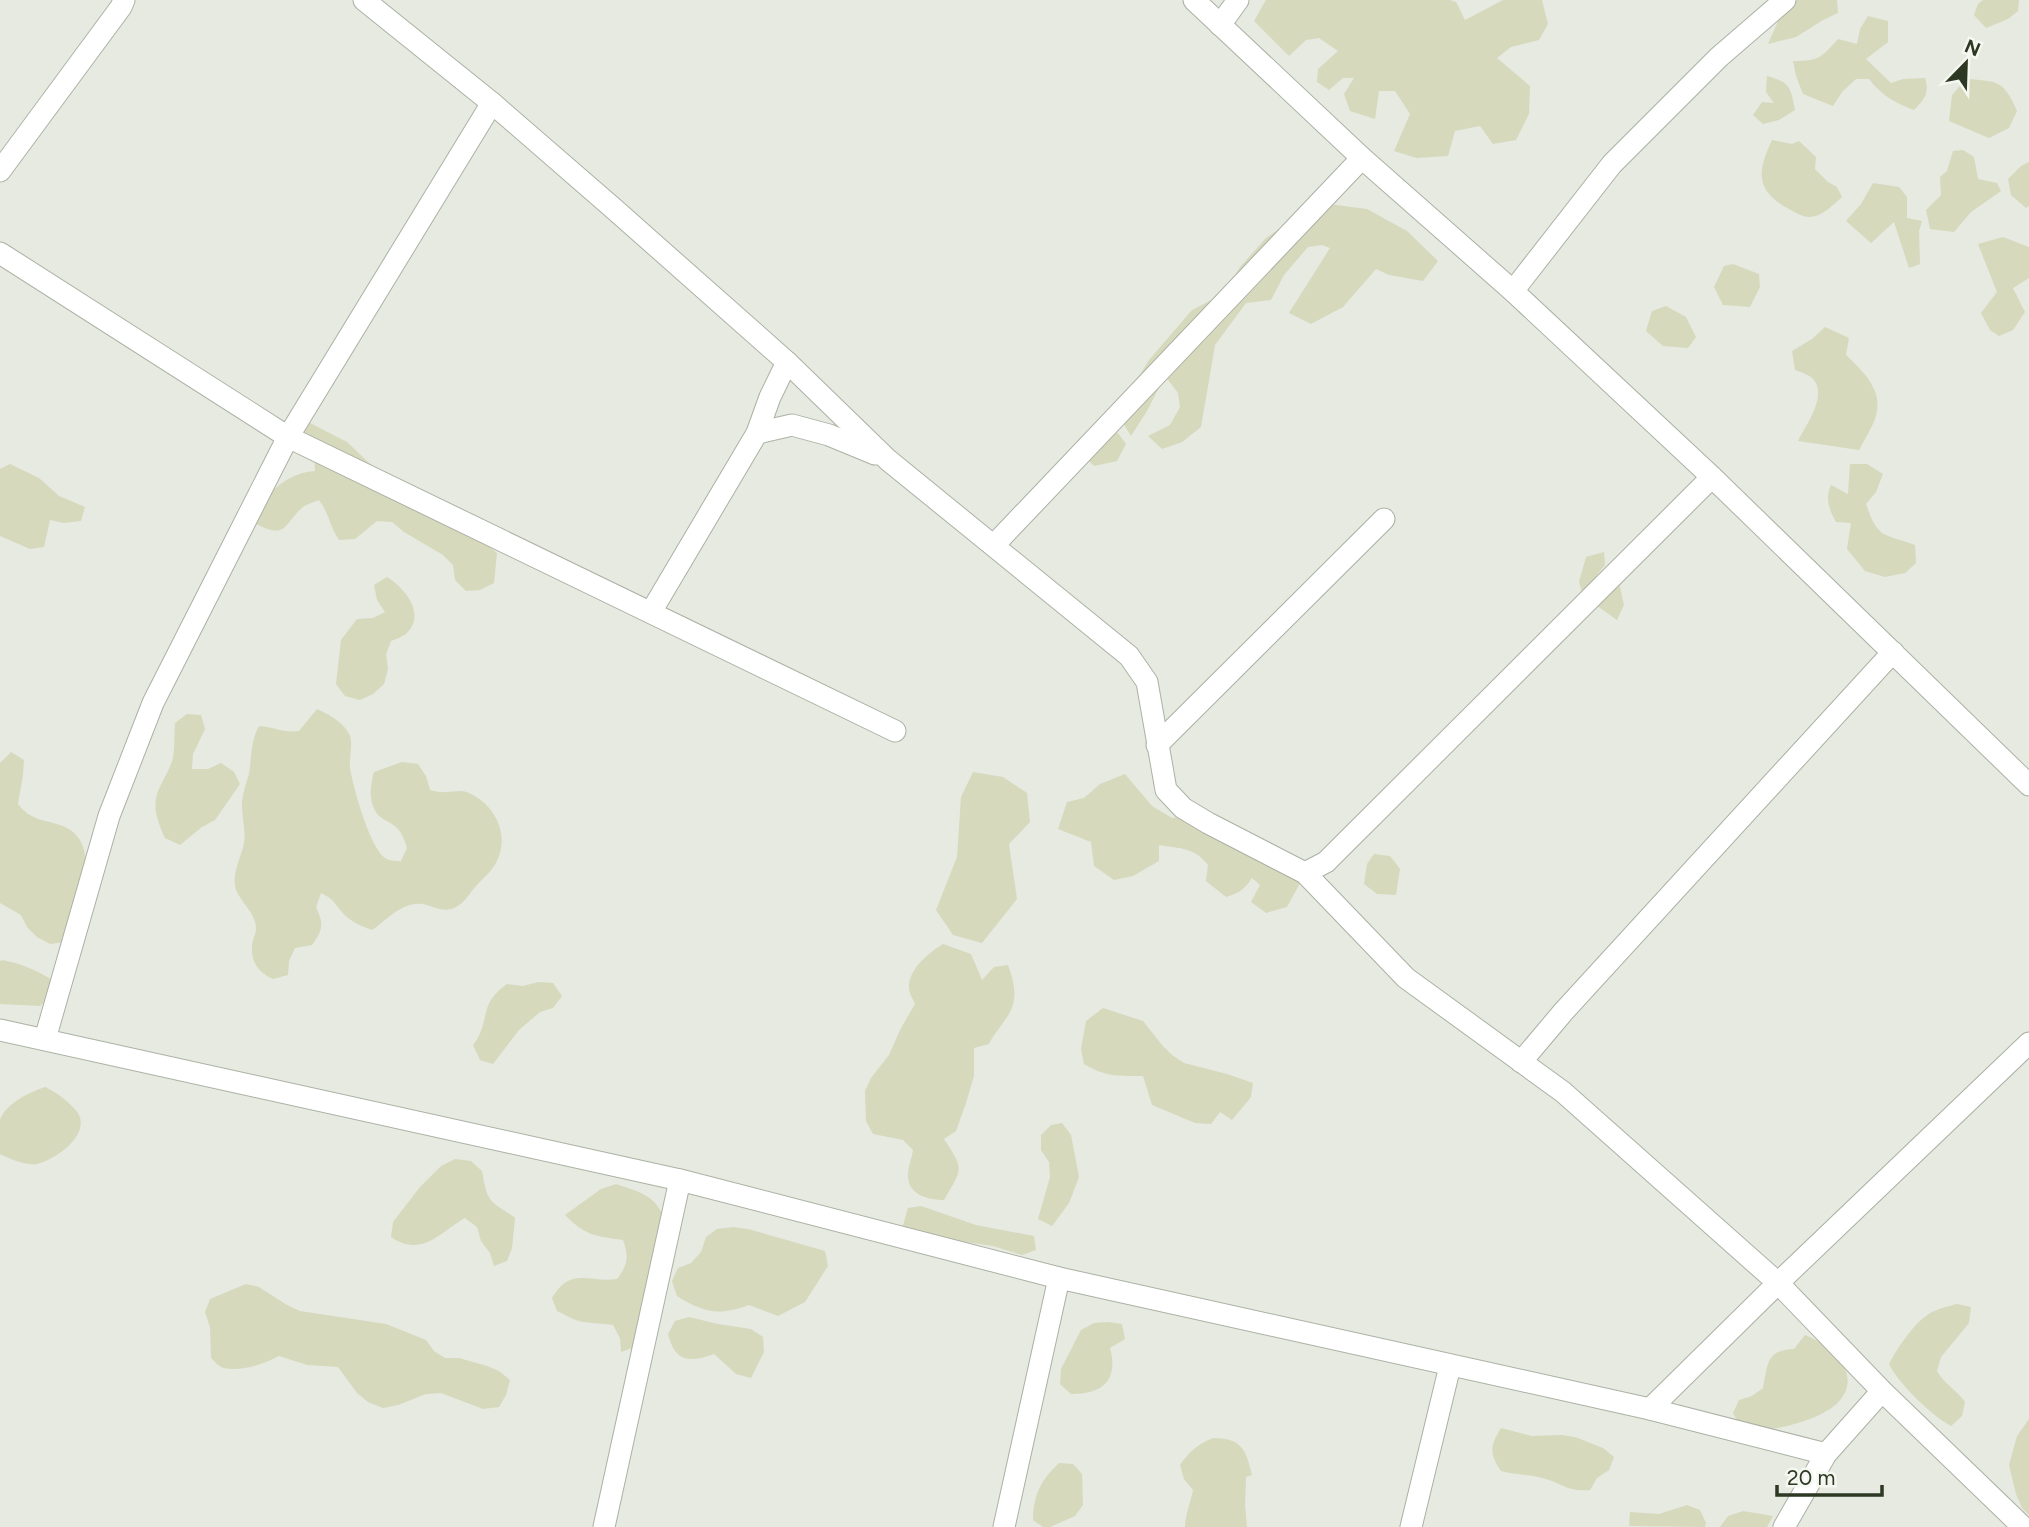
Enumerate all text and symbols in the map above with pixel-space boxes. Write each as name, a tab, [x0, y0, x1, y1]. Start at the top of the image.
north arrow	[1931, 28, 2001, 98]
text: N	[1961, 34, 1984, 61]
scale bar	[1777, 1454, 1882, 1498]
text: 20 m	[1787, 1465, 1835, 1490]

